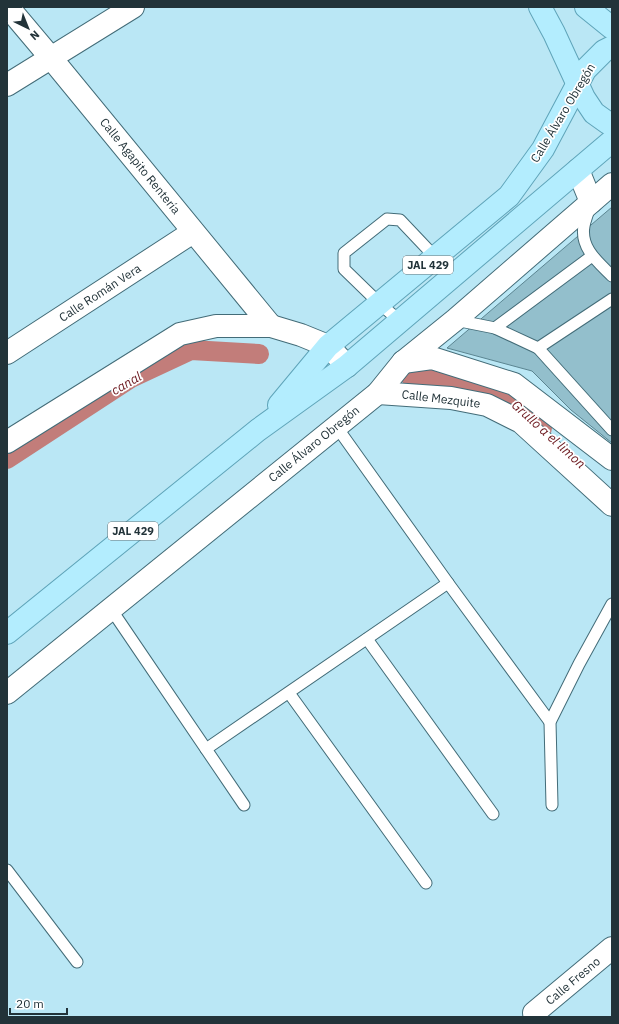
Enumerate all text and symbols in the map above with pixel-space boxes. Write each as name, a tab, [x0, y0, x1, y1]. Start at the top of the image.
north arrow	[8, 8, 48, 48]
text: N	[27, 27, 43, 43]
street label: Calle Álvaro Obregón	[527, 61, 598, 165]
street label: Calle Agapito Rentería	[97, 115, 184, 217]
road number: JAL 429	[403, 256, 453, 274]
street label: Calle Román Vera	[56, 260, 144, 325]
water label: canal	[108, 368, 145, 399]
street label: Calle Mezquite	[401, 386, 482, 411]
water label: Grullo a el limon	[508, 397, 589, 472]
street label: Calle Álvaro Obregón	[265, 402, 362, 485]
road number: JAL 429	[108, 522, 158, 540]
street label: Calle Fresno	[542, 953, 603, 1008]
scale bar	[10, 990, 67, 1016]
text: 20 m	[16, 996, 44, 1011]

